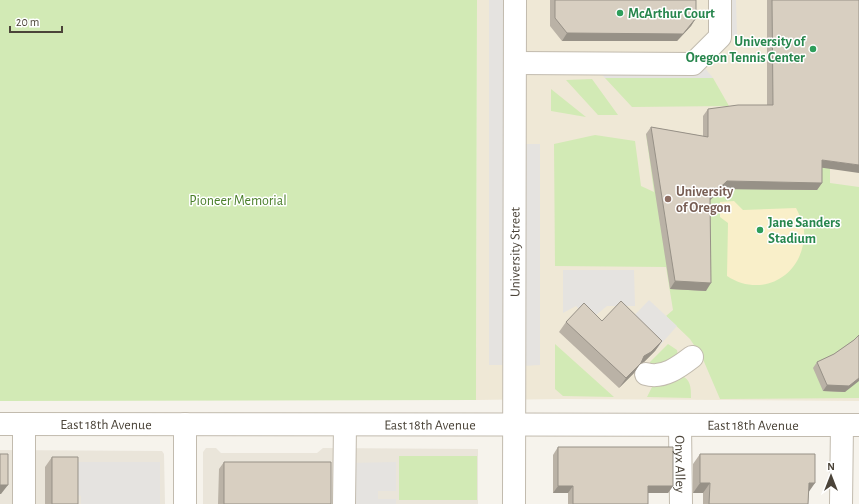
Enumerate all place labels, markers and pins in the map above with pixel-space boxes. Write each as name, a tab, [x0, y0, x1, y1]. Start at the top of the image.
place label: McArthur Court	[628, 7, 715, 21]
marker: McArthur Court	[615, 8, 625, 18]
place label: University of Oregon Tennis Center	[686, 35, 806, 65]
marker: University of Oregon Tennis Center	[808, 44, 818, 54]
place label: University of Oregon	[676, 185, 734, 215]
marker: University of Oregon	[663, 194, 673, 204]
place label: Jane Sanders Stadium	[768, 216, 840, 246]
marker: Jane Sanders Stadium	[755, 225, 765, 235]

